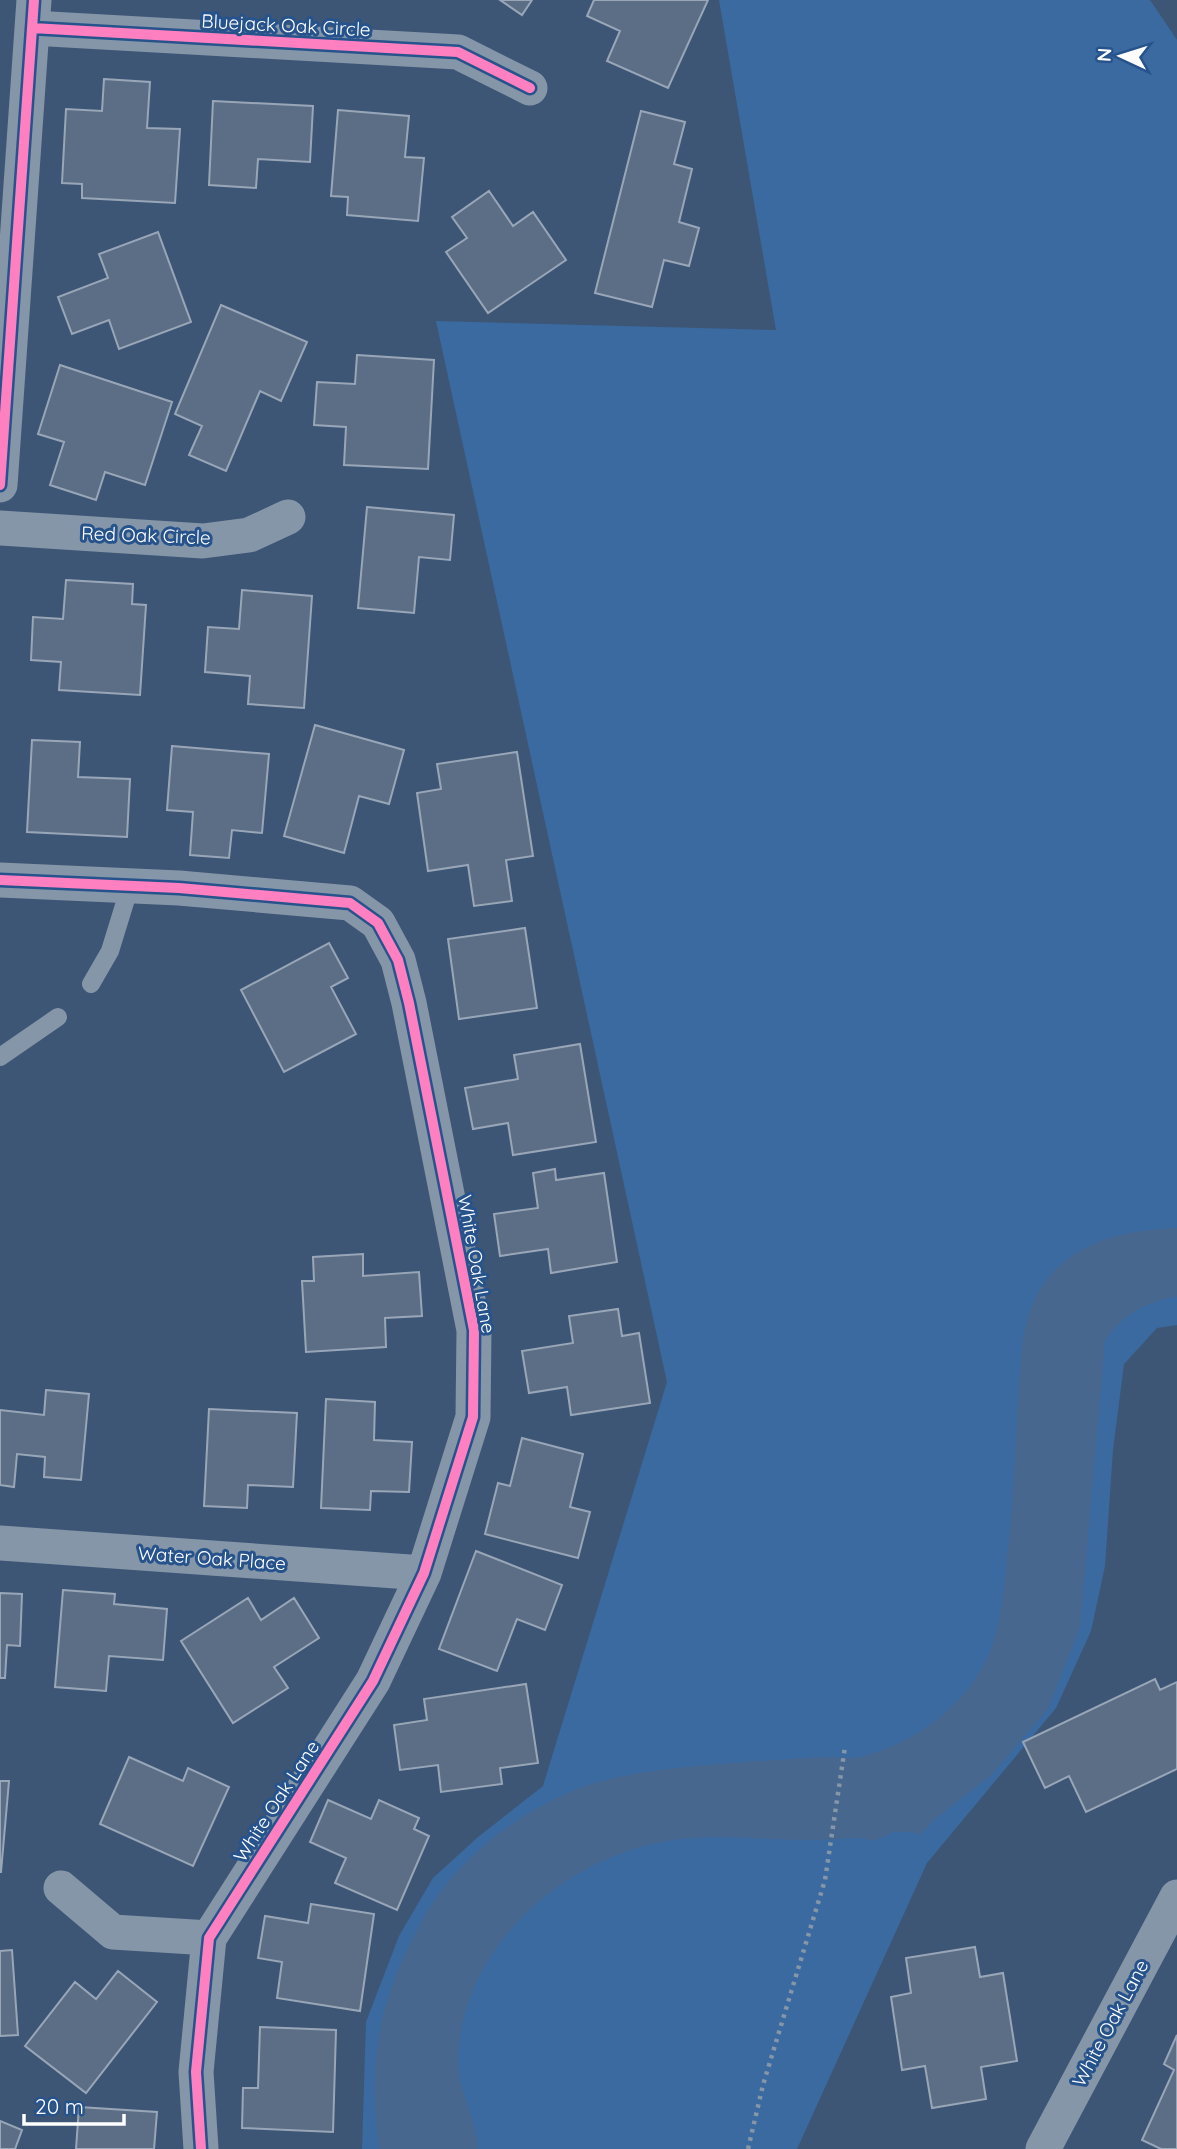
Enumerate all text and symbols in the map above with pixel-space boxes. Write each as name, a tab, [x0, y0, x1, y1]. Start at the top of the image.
street label: Bluejack Oak Circle	[201, 9, 371, 41]
north arrow	[1086, 21, 1156, 91]
text: N	[1092, 47, 1116, 63]
street label: Red Oak Circle	[81, 521, 211, 549]
street label: White Oak Lane	[453, 1193, 501, 1335]
street label: Water Oak Place	[137, 1541, 287, 1575]
street label: White Oak Lane	[228, 1736, 324, 1866]
street label: White Oak Lane	[1066, 1955, 1154, 2091]
scale bar	[24, 2082, 124, 2126]
text: 20 m	[35, 2093, 84, 2119]

